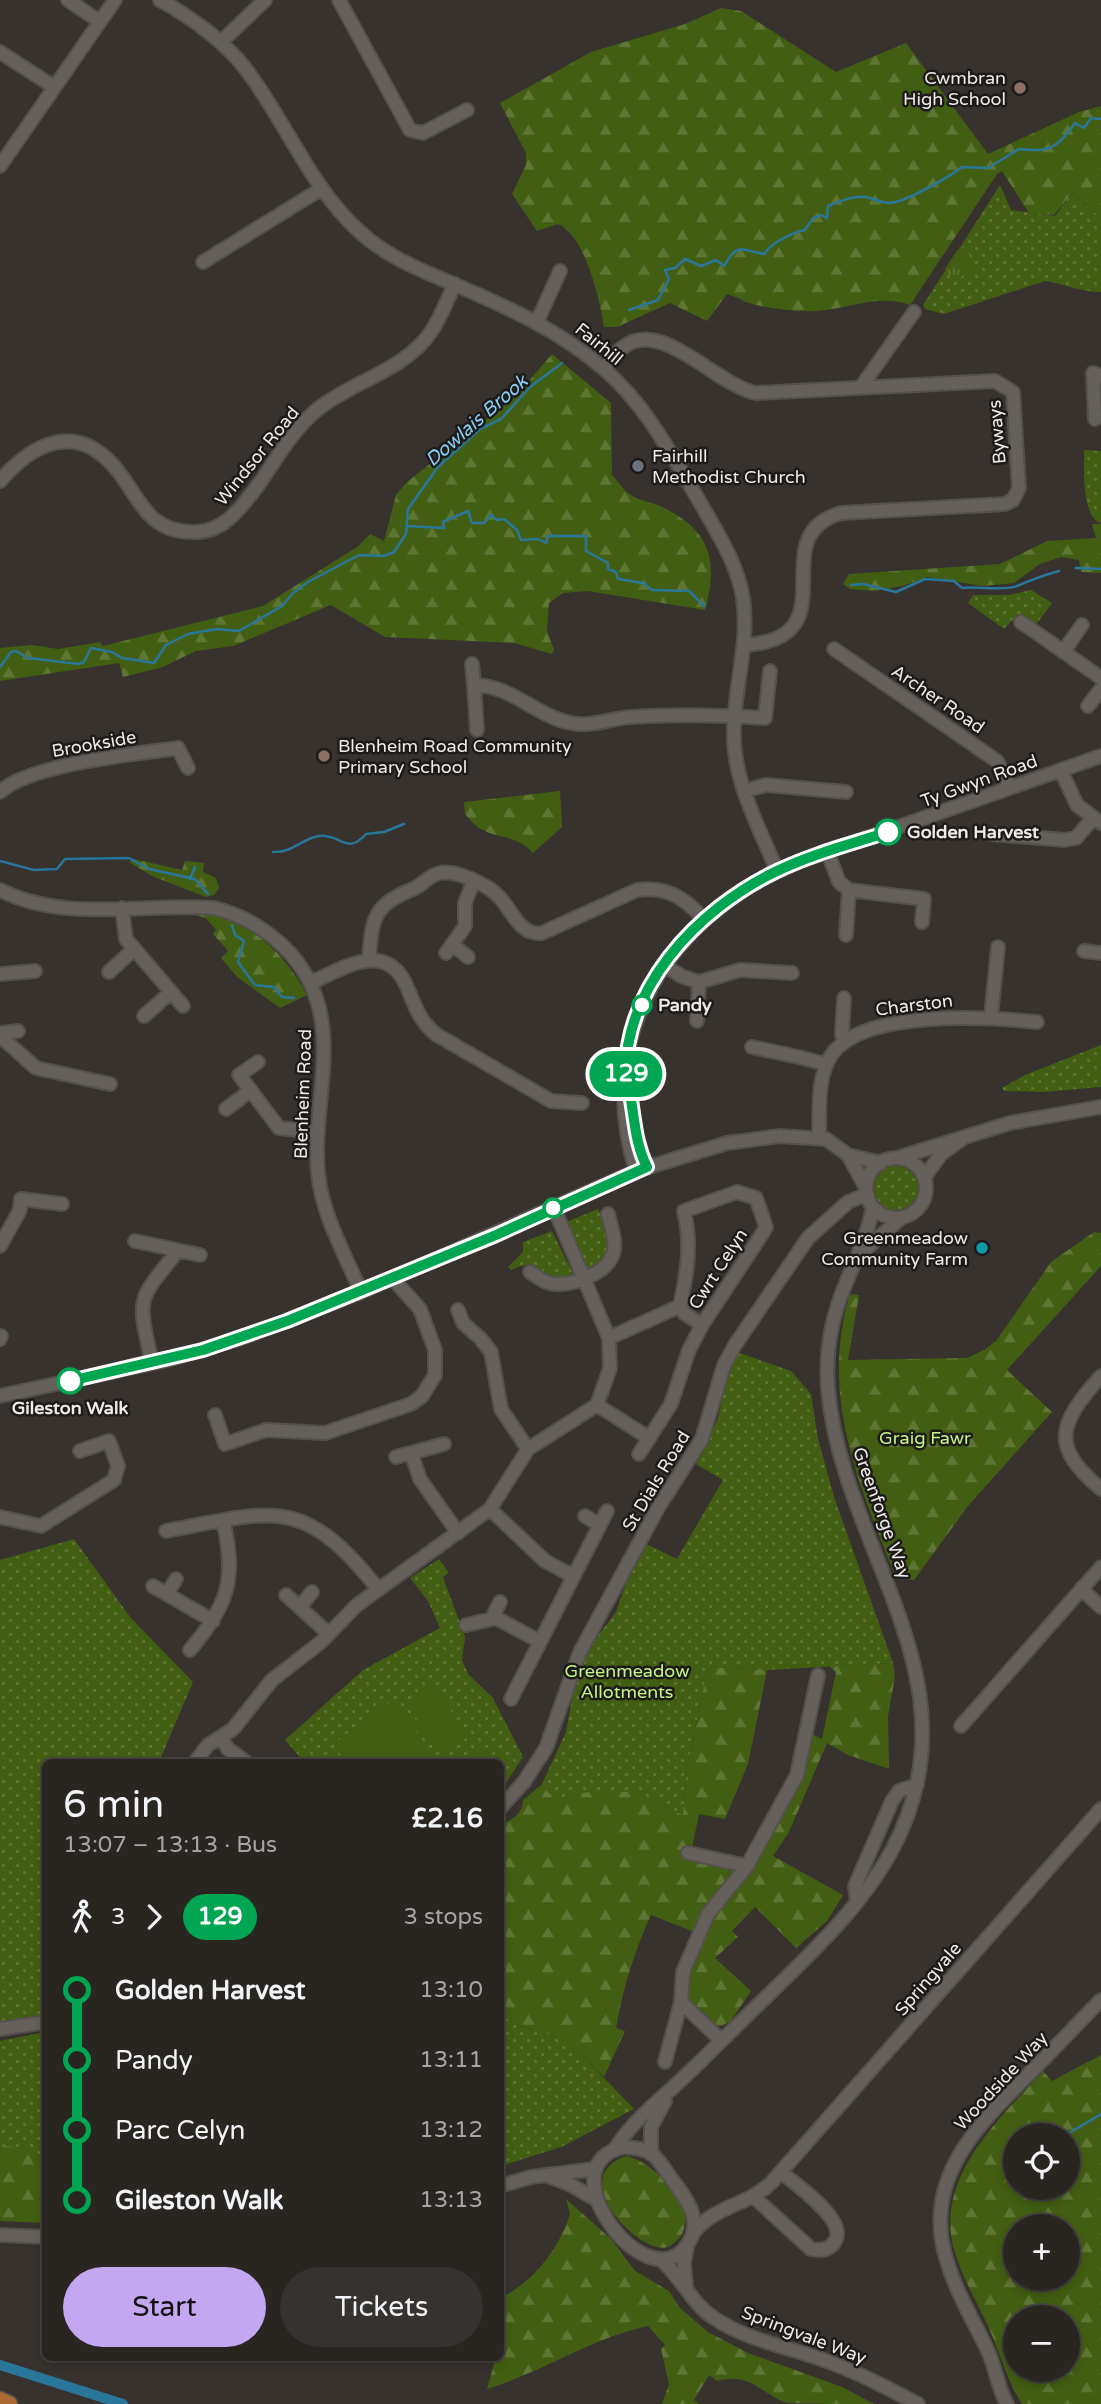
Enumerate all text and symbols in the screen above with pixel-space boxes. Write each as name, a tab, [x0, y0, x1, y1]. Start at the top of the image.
place label: Cwmbran High School	[903, 67, 1006, 110]
marker: Cwmbran High School	[1012, 80, 1028, 96]
street label: Fairhill	[571, 318, 627, 370]
water label: Dowlais Brook	[421, 369, 533, 471]
street label: Byways	[983, 399, 1011, 465]
street label: Windsor Road	[210, 402, 304, 510]
place label: Fairhill Methodist Church	[652, 445, 806, 488]
marker: Fairhill Methodist Church	[630, 458, 646, 474]
street label: Archer Road	[887, 660, 989, 738]
street label: Brookside	[50, 726, 138, 762]
place label: Blenheim Road Community Primary School	[338, 735, 572, 778]
marker: Blenheim Road Community Primary School	[316, 748, 332, 764]
street label: Ty Gwyn Road	[918, 750, 1040, 812]
marker: Golden Harvest	[875, 819, 901, 845]
place label: Golden Harvest	[907, 821, 1039, 843]
street label: Charston	[874, 989, 954, 1021]
place label: Pandy	[658, 994, 712, 1016]
marker: Pandy	[632, 995, 652, 1015]
street label: Blenheim Road	[290, 1029, 316, 1159]
line badge: 129	[586, 1051, 666, 1097]
text: 129	[603, 1059, 649, 1088]
unlabelled marker	[543, 1198, 563, 1218]
street label: Cwrt Celyn	[684, 1224, 752, 1314]
place label: Greenmeadow Community Farm	[821, 1227, 968, 1270]
marker: Greenmeadow Community Farm	[974, 1240, 990, 1256]
marker: Gileston Walk	[57, 1368, 83, 1394]
place label: Gileston Walk	[12, 1397, 128, 1419]
street label: St Dials Road	[617, 1427, 695, 1535]
park label: Graig Fawr	[879, 1427, 971, 1449]
street label: Greenforge Way	[848, 1444, 916, 1582]
park label: Greenmeadow Allotments	[565, 1660, 689, 1703]
text: 6 min	[63, 1782, 164, 1828]
text: £2.16	[412, 1803, 483, 1834]
text: 13:07 – 13:13 · Bus	[63, 1831, 277, 1859]
icon: walk	[63, 1898, 101, 1936]
icon: forward	[135, 1898, 173, 1936]
text: 129	[197, 1902, 243, 1931]
text: 3	[111, 1903, 125, 1931]
text: 3 stops	[403, 1903, 483, 1931]
street label: Springvale	[890, 1938, 966, 2020]
text: Golden Harvest	[115, 1975, 306, 2006]
text: 13:10	[419, 1976, 483, 2004]
street label: Woodside Way	[950, 2027, 1053, 2135]
text: Pandy	[115, 2045, 193, 2076]
text: 13:11	[419, 2046, 483, 2074]
text: Parc Celyn	[115, 2115, 245, 2146]
text: 13:12	[419, 2116, 483, 2144]
map controls	[1003, 2123, 1080, 2382]
button: locate	[1003, 2123, 1080, 2200]
text: Gileston Walk	[115, 2185, 283, 2216]
text: 13:13	[419, 2186, 483, 2214]
button: +	[1003, 2214, 1080, 2291]
button: Start	[63, 2267, 266, 2347]
button: Tickets	[280, 2267, 483, 2347]
street label: Springvale Way	[738, 2301, 870, 2369]
button: −	[1003, 2305, 1080, 2382]

